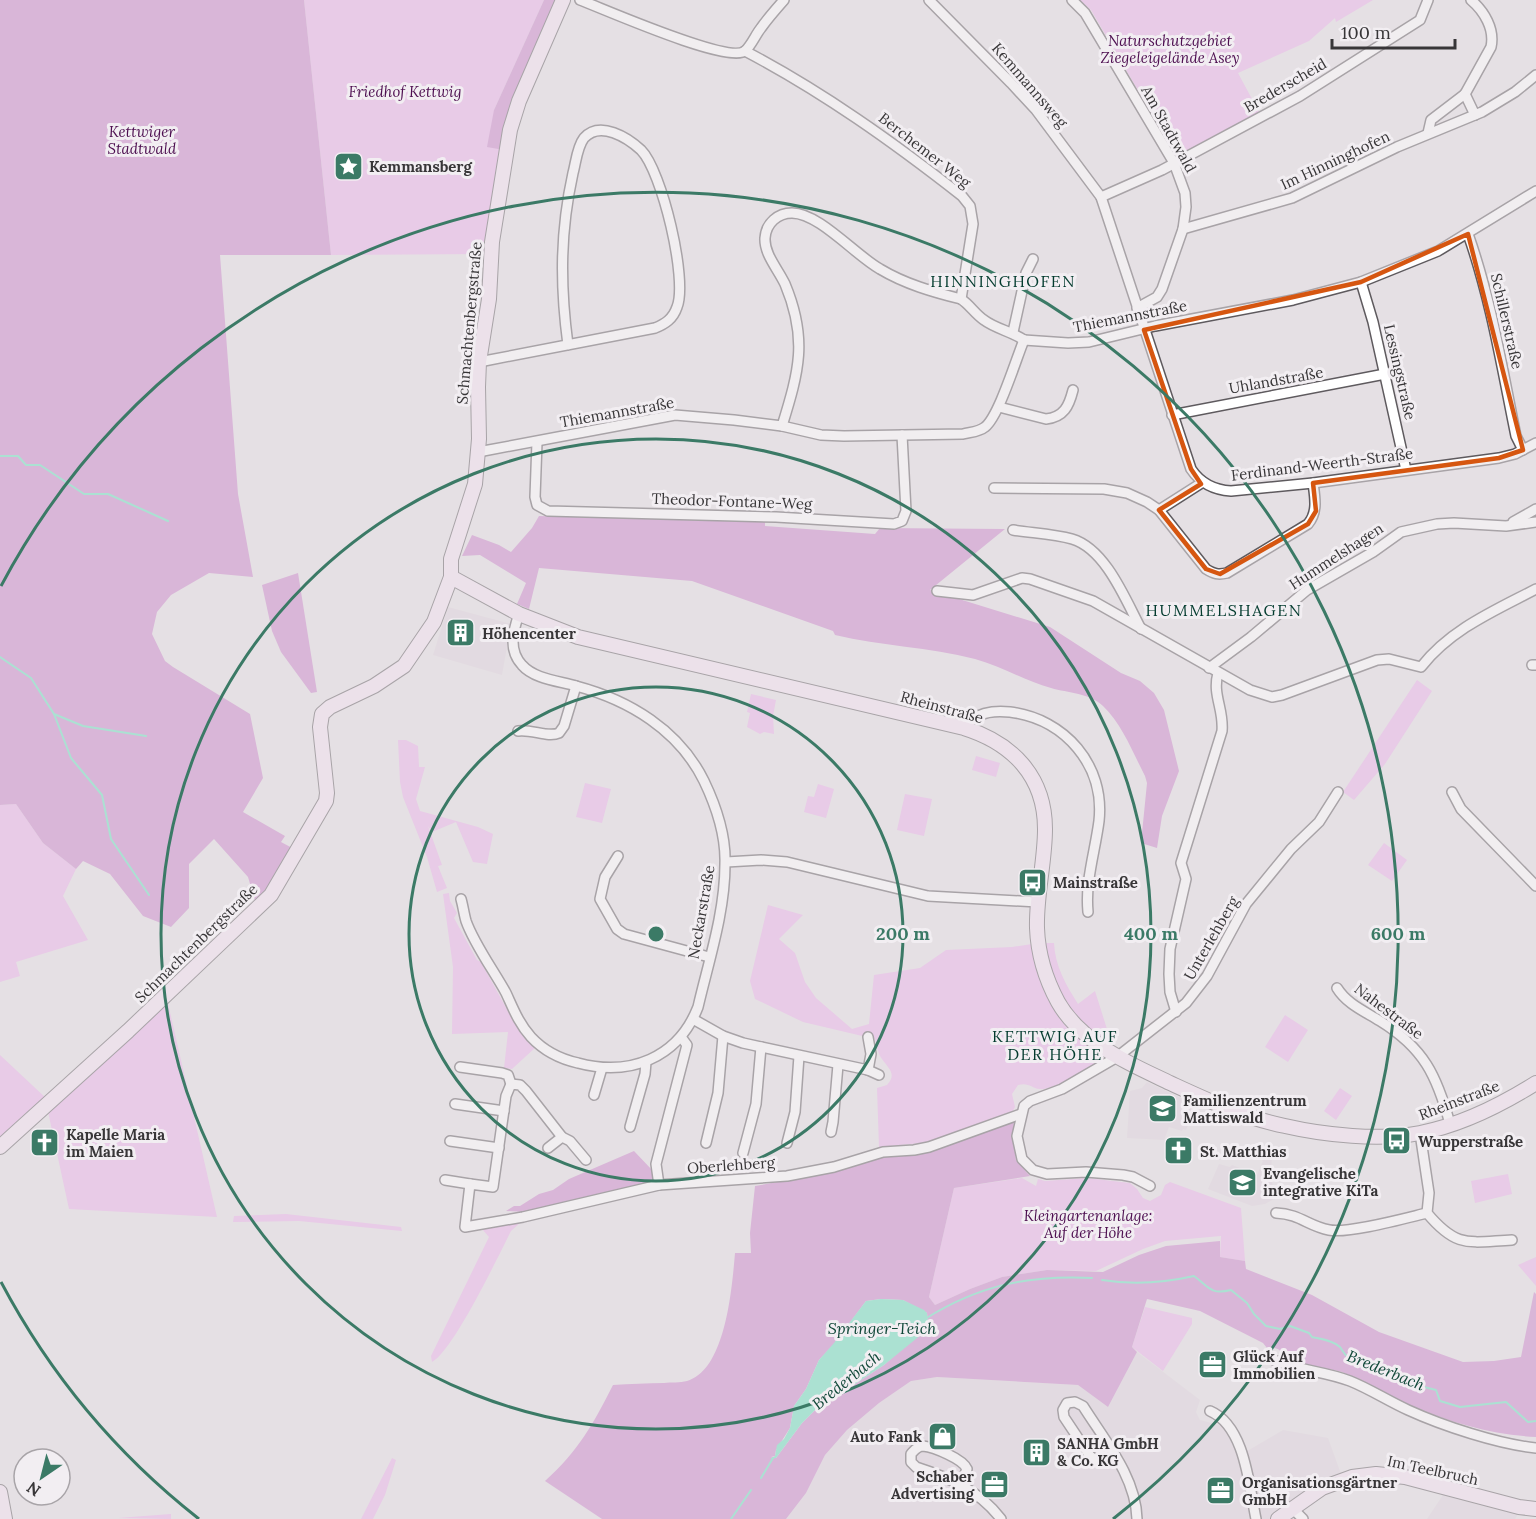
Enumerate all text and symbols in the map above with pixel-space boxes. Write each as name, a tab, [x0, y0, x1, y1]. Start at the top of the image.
scale bar	[1332, 12, 1455, 50]
text: 100 m	[1341, 21, 1391, 44]
park label: Naturschutzgebiet Ziegeleigelände Asey	[1101, 31, 1239, 67]
street label: Kemmannsweg	[988, 39, 1072, 132]
street label: Brederscheid	[1240, 54, 1330, 116]
street label: Am Stadtwald	[1137, 81, 1201, 176]
park label: Friedhof Kettwig	[349, 82, 461, 101]
street label: Berchemer Weg	[875, 108, 975, 192]
park label: Kettwiger Stadtwald	[108, 122, 177, 158]
street label: Im Hinninghofen	[1277, 126, 1393, 194]
place icon: Kemmansberg	[332, 150, 364, 182]
place label: Kemmansberg	[369, 157, 472, 176]
street label: Schmachtenbergstraße	[452, 241, 486, 405]
district label: HINNINGHOFEN	[930, 271, 1076, 291]
street label: Schillerstraße	[1487, 271, 1527, 371]
street label: Thiemannstraße	[1071, 296, 1189, 336]
street label: Lessingstraße	[1380, 322, 1420, 422]
street label: Uhlandstraße	[1227, 362, 1325, 398]
street label: Thiemannstraße	[558, 393, 676, 431]
street label: Ferdinand-Weerth-Straße	[1230, 443, 1414, 485]
street label: Theodor-Fontane-Weg	[651, 489, 813, 513]
street label: Hummelshagen	[1285, 518, 1387, 594]
district label: HUMMELSHAGEN	[1146, 600, 1302, 620]
building icon: Höhencenter	[445, 617, 477, 649]
place label: Höhencenter	[482, 624, 577, 643]
street label: Rheinstraße	[898, 687, 986, 727]
street label: Neckarstraße	[683, 864, 719, 960]
bus stop icon: Mainstraße	[1016, 866, 1048, 898]
place label: Mainstraße	[1053, 873, 1138, 892]
street label: Schmachtenbergstraße	[131, 879, 261, 1007]
street label: Unterlehberg	[1179, 892, 1243, 983]
text: 200 m	[876, 922, 930, 945]
text: 400 m	[1124, 922, 1178, 945]
text: 600 m	[1371, 922, 1426, 945]
centre of rings	[646, 924, 666, 944]
street label: Nahestraße	[1351, 979, 1427, 1043]
district label: KETTWIG AUF DER HÖHE	[992, 1026, 1118, 1064]
street label: Rheinstraße	[1416, 1076, 1502, 1124]
place label: Familienzentrum Mattiswald	[1183, 1091, 1307, 1127]
school or university icon: Familienzentrum Mattiswald	[1146, 1093, 1178, 1125]
place label: Kapelle Maria im Maien	[66, 1125, 165, 1161]
bus stop icon: Wupperstraße	[1381, 1125, 1413, 1157]
church icon: Kapelle Maria im Maien	[29, 1127, 61, 1159]
place label: Wupperstraße	[1418, 1132, 1523, 1151]
church icon: St. Matthias	[1163, 1135, 1195, 1167]
place label: St. Matthias	[1200, 1142, 1287, 1161]
street label: Oberlehberg	[686, 1152, 776, 1178]
place label: Evangelische integrative KiTa	[1263, 1164, 1379, 1200]
school or university icon: Evangelische integrative KiTa	[1226, 1166, 1258, 1198]
park label: Kleingartenanlage: Auf der Höhe	[1024, 1206, 1152, 1242]
water label: Springer-Teich	[828, 1318, 936, 1338]
water label: Brederbach	[1344, 1345, 1428, 1395]
water label: Brederbach	[808, 1346, 884, 1414]
place label: Glück Auf Immobilien	[1233, 1347, 1316, 1383]
office icon: Glück Auf Immobilien	[1196, 1349, 1228, 1381]
shop icon: Auto Fank	[927, 1420, 959, 1452]
place label: Auto Fank	[850, 1427, 922, 1446]
place label: SANHA GmbH & Co. KG	[1057, 1434, 1159, 1470]
building icon: SANHA GmbH & Co. KG	[1020, 1436, 1052, 1468]
north arrow	[12, 1447, 72, 1507]
street label: Im Teelbruch	[1386, 1451, 1480, 1489]
place label: Schaber Advertising	[891, 1467, 975, 1503]
office icon: Schaber Advertising	[979, 1469, 1011, 1501]
place label: Organisationsgärtner GmbH	[1242, 1473, 1398, 1509]
office icon: Organisationsgärtner GmbH	[1205, 1475, 1237, 1507]
text: N	[23, 1478, 44, 1501]

